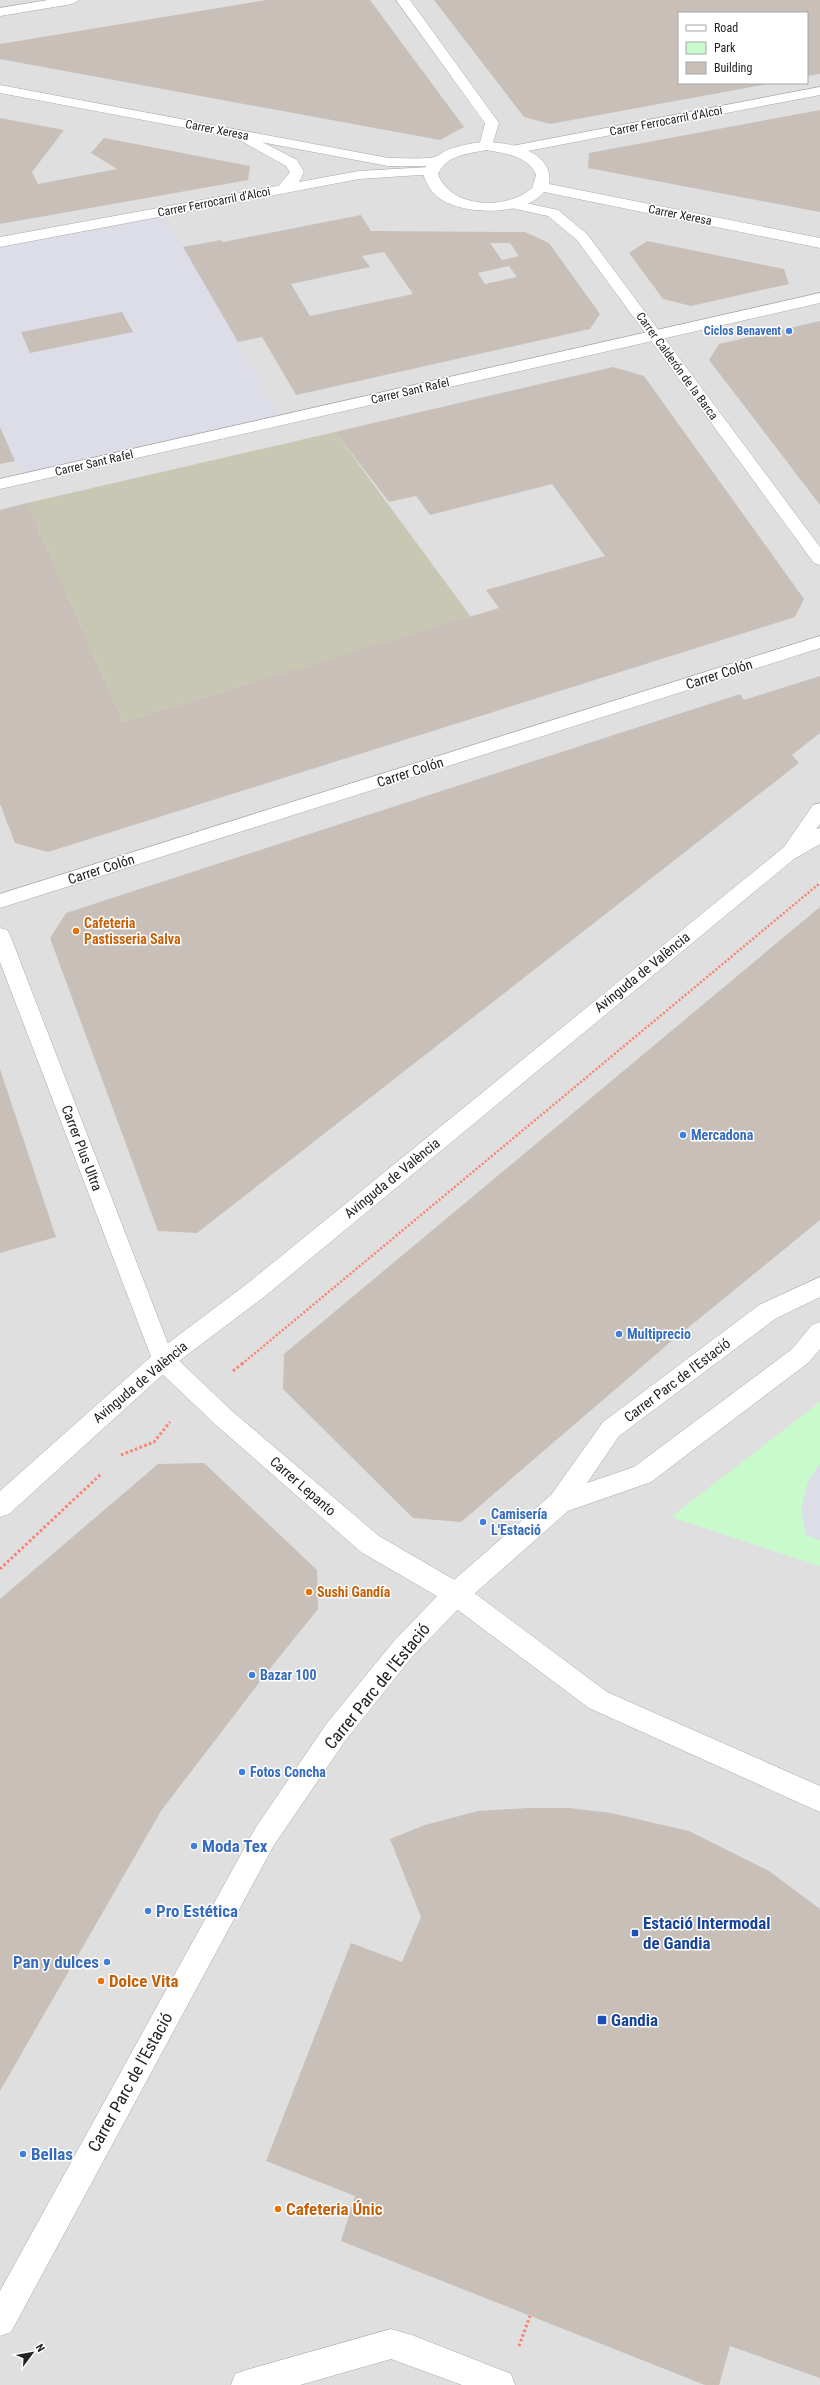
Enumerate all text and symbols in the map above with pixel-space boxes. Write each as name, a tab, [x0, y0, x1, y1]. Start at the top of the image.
legend	[678, 12, 808, 84]
text: Road	[714, 21, 738, 35]
text: Park	[714, 41, 736, 55]
text: Building	[714, 61, 752, 75]
street label: Carrer Ferrocarril d'Alcoi	[608, 103, 724, 139]
street label: Carrer Xeresa	[184, 117, 250, 143]
street label: Carrer Ferrocarril d'Alcoi	[156, 184, 272, 220]
street label: Carrer Xeresa	[647, 202, 713, 228]
street label: Carrer Calderón de la Barca	[633, 309, 721, 423]
place label: Ciclos Benavent	[704, 324, 781, 338]
marker: Ciclos Benavent	[784, 326, 794, 336]
street label: Carrer Sant Rafel	[369, 375, 451, 407]
street label: Carrer Sant Rafel	[53, 447, 135, 479]
street label: Carrer Colón	[684, 656, 754, 692]
street label: Carrer Colón	[375, 754, 445, 790]
street label: Carrer Colón	[66, 851, 136, 887]
place label: Cafeteria Pastisseria Salva	[84, 915, 181, 947]
marker: Cafeteria Pastisseria Salva	[71, 926, 81, 936]
street label: Avinguda de València	[591, 929, 693, 1015]
street label: Carrer Plus Ultra	[58, 1103, 106, 1193]
place label: Mercadona	[691, 1127, 754, 1143]
marker: Mercadona	[678, 1130, 688, 1140]
street label: Avinguda de València	[341, 1135, 443, 1221]
place label: Multiprecio	[627, 1326, 691, 1342]
marker: Multiprecio	[614, 1329, 624, 1339]
street label: Carrer Parc de l'Estació	[621, 1335, 733, 1425]
street label: Avinguda de València	[90, 1338, 190, 1426]
street label: Carrer Lepanto	[267, 1453, 339, 1519]
place label: Camisería L'Estació	[491, 1506, 548, 1538]
marker: Camisería L'Estació	[478, 1517, 488, 1527]
place label: Sushi Gandía	[317, 1584, 391, 1600]
marker: Sushi Gandía	[304, 1587, 314, 1597]
street label: Carrer Parc de l'Estació	[320, 1619, 434, 1753]
place label: Bazar 100	[260, 1667, 316, 1683]
marker: Bazar 100	[247, 1670, 257, 1680]
place label: Fotos Concha	[250, 1764, 326, 1780]
marker: Fotos Concha	[237, 1767, 247, 1777]
place label: Moda Tex	[202, 1836, 268, 1856]
marker: Moda Tex	[189, 1841, 199, 1851]
place label: Pro Estética	[156, 1901, 238, 1921]
marker: Pro Estética	[143, 1906, 153, 1916]
place label: Estació Intermodal de Gandia	[643, 1913, 770, 1953]
marker: Estació Intermodal de Gandia	[630, 1928, 640, 1938]
place label: Pan y dulces	[13, 1952, 99, 1972]
marker: Pan y dulces	[102, 1957, 112, 1967]
place label: Dolce Vita	[109, 1971, 179, 1991]
marker: Dolce Vita	[96, 1976, 106, 1986]
street label: Carrer Parc de l'Estació	[83, 2009, 177, 2155]
place label: Gandia	[611, 2010, 658, 2030]
marker: Gandia	[596, 2014, 608, 2026]
place label: Bellas	[31, 2144, 73, 2164]
marker: Bellas	[18, 2149, 28, 2159]
place label: Cafeteria Únic	[286, 2199, 383, 2219]
marker: Cafeteria Únic	[273, 2204, 283, 2214]
north arrow	[12, 2333, 52, 2373]
text: N	[33, 2342, 47, 2354]

